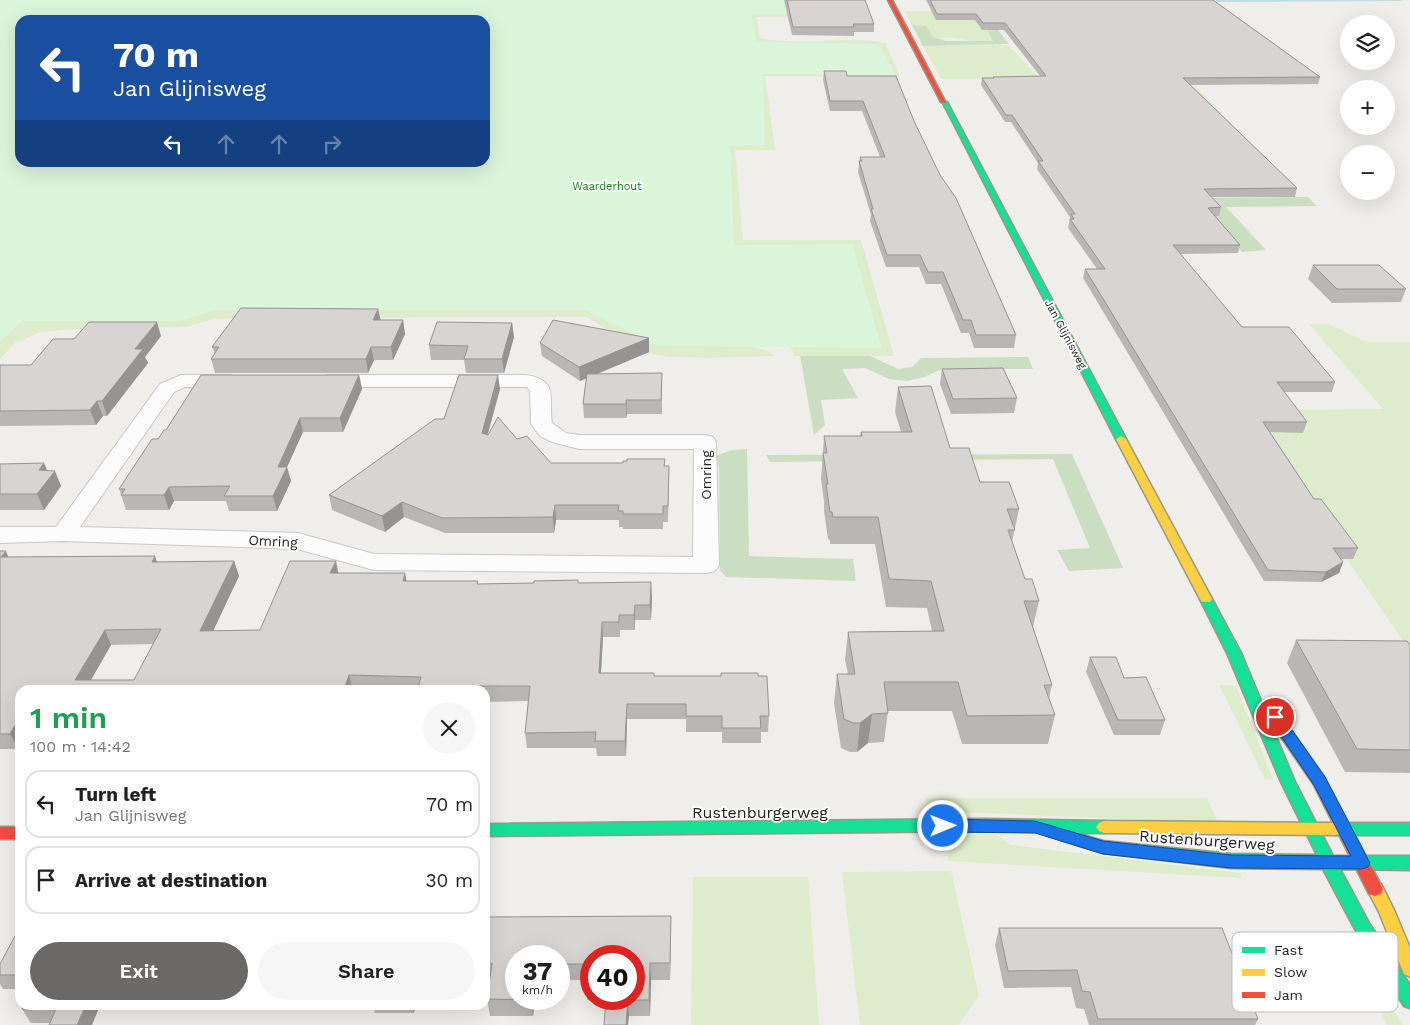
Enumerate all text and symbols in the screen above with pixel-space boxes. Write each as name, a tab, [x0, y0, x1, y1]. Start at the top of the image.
map controls	[1340, 15, 1395, 200]
button: layers	[1340, 15, 1395, 70]
text: 70 m	[113, 34, 199, 76]
icon: left	[30, 35, 95, 100]
text: Jan Glijnisweg	[113, 76, 266, 101]
button: +	[1340, 80, 1395, 135]
icon: left	[159, 130, 187, 158]
icon: ahead	[212, 130, 240, 158]
icon: ahead	[265, 130, 293, 158]
icon: right	[318, 130, 346, 158]
button: −	[1340, 145, 1395, 200]
park label: Waarderhout	[572, 180, 642, 193]
street label: Jan Glijnisweg	[1042, 297, 1089, 371]
street label: Omring	[698, 450, 714, 500]
street label: Omring	[248, 532, 299, 550]
pin	[1254, 696, 1296, 738]
text: 1 min	[30, 700, 107, 735]
button: close	[423, 702, 475, 754]
icon: arrive	[1261, 703, 1289, 731]
text: 100 m · 14:42	[30, 737, 131, 756]
text: Turn left	[75, 783, 156, 806]
icon: left	[32, 790, 60, 818]
text: 70 m	[426, 793, 473, 816]
position arrow	[916, 799, 968, 851]
street label: Rustenburgerweg	[692, 803, 828, 822]
text: Jan Glijnisweg	[75, 806, 186, 825]
street label: Rustenburgerweg	[1139, 826, 1276, 855]
icon: arrive	[32, 866, 60, 894]
text: Arrive at destination	[75, 869, 267, 892]
text: 30 m	[426, 869, 473, 892]
legend	[1232, 932, 1398, 1012]
button: Exit	[30, 942, 248, 1000]
button: Share	[258, 942, 475, 1000]
text: Fast	[1274, 942, 1303, 958]
speed limit sign: 40	[580, 945, 645, 1010]
text: 37	[523, 957, 552, 986]
text: Slow	[1274, 964, 1307, 980]
text: km/h	[522, 983, 553, 997]
text: Jam	[1274, 987, 1303, 1003]

